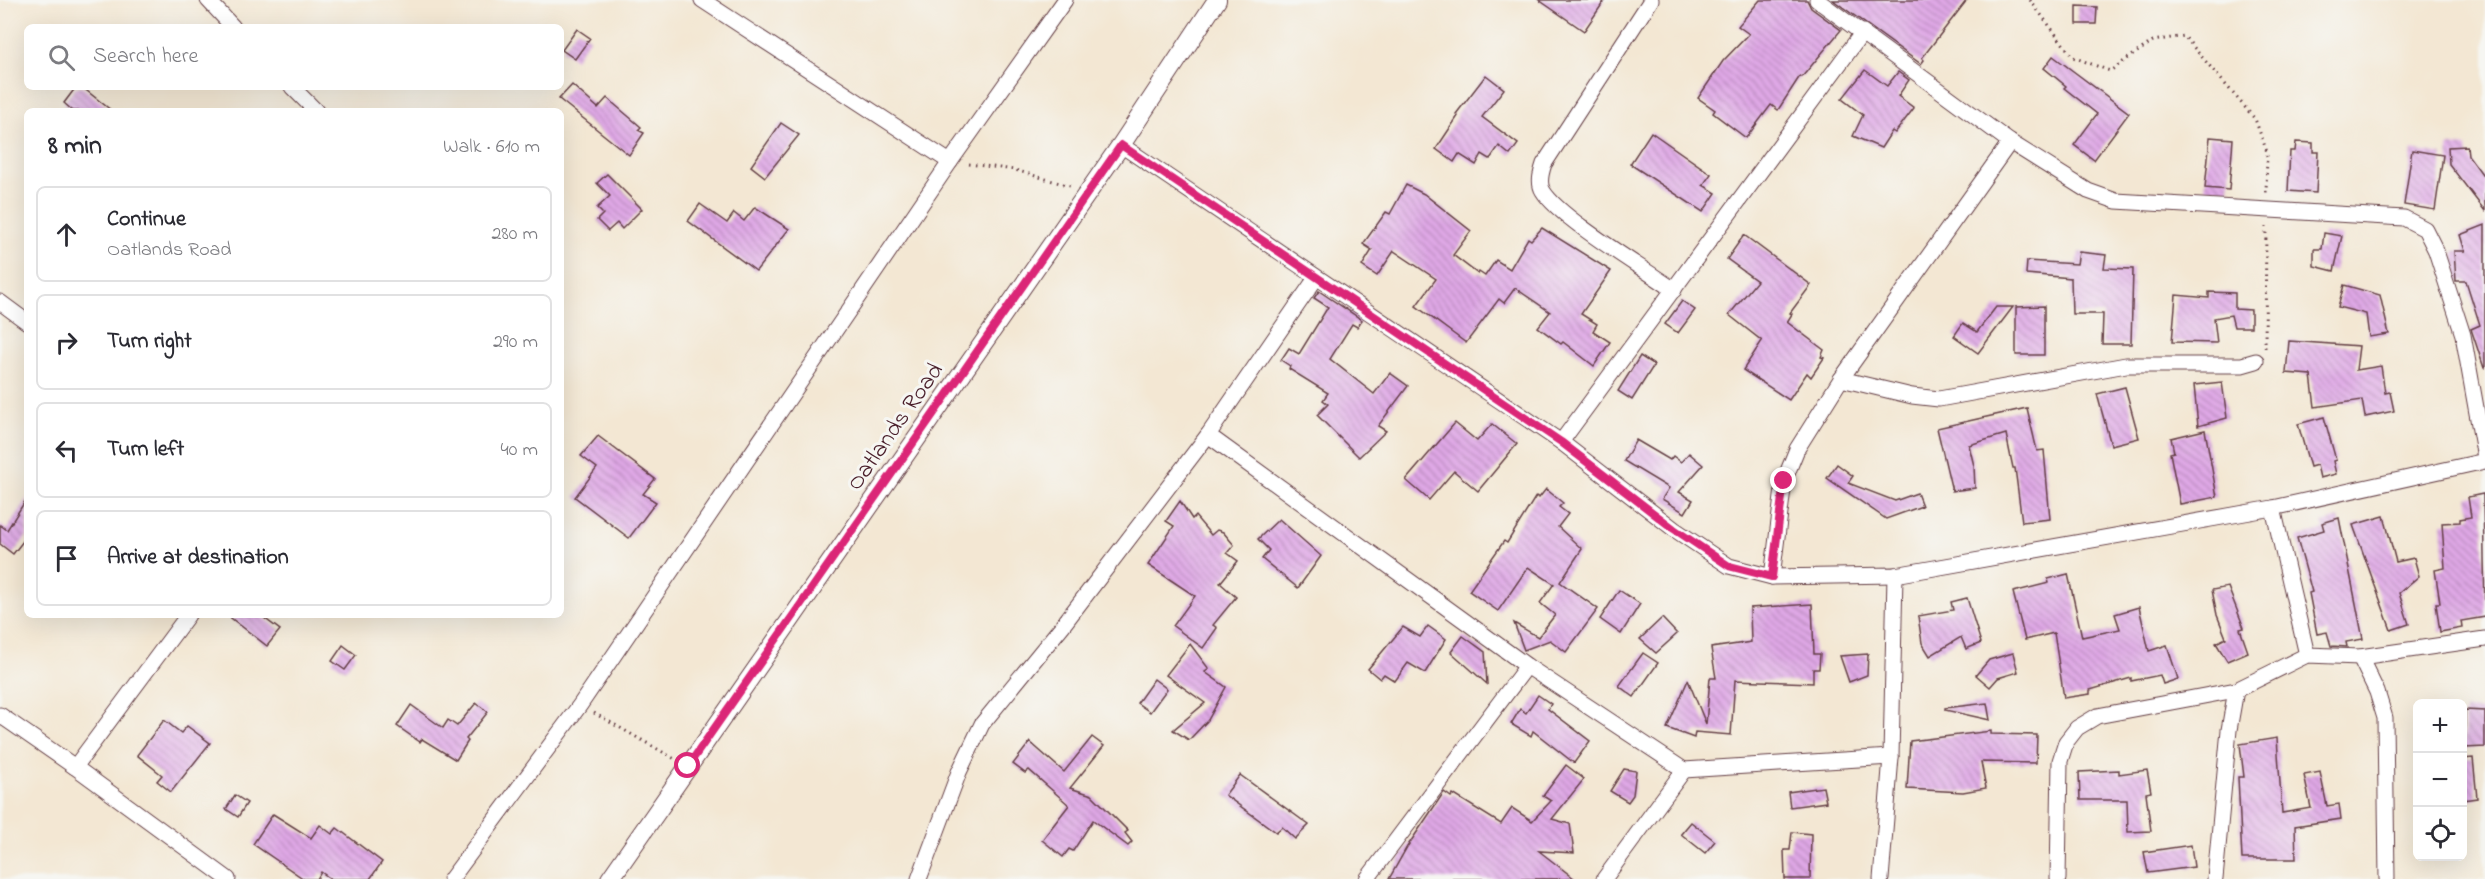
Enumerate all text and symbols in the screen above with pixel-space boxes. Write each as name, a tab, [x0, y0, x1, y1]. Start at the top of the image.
search box	[24, 24, 564, 90]
icon: search	[45, 41, 78, 74]
text: Search here	[93, 41, 198, 73]
text: 8 min	[48, 128, 102, 166]
text: Walk · 610 m	[443, 133, 540, 162]
text: Continue	[107, 204, 186, 236]
icon: ahead	[50, 218, 83, 251]
text: 280 m	[491, 220, 538, 249]
text: Oatlands Road	[107, 236, 232, 265]
icon: right	[50, 326, 83, 359]
text: Turn right	[107, 326, 192, 358]
text: 290 m	[493, 328, 538, 357]
street label: Oatlands Road	[839, 356, 954, 499]
icon: left	[50, 434, 83, 467]
text: Turn left	[107, 434, 184, 466]
text: 40 m	[501, 436, 538, 465]
route end	[1770, 467, 1796, 493]
icon: arrive	[50, 542, 83, 575]
text: Arrive at destination	[107, 542, 289, 574]
map controls	[2413, 699, 2467, 861]
button: +	[2413, 699, 2467, 753]
route start	[674, 752, 700, 778]
button: −	[2413, 753, 2467, 807]
button: locate	[2413, 807, 2467, 861]

